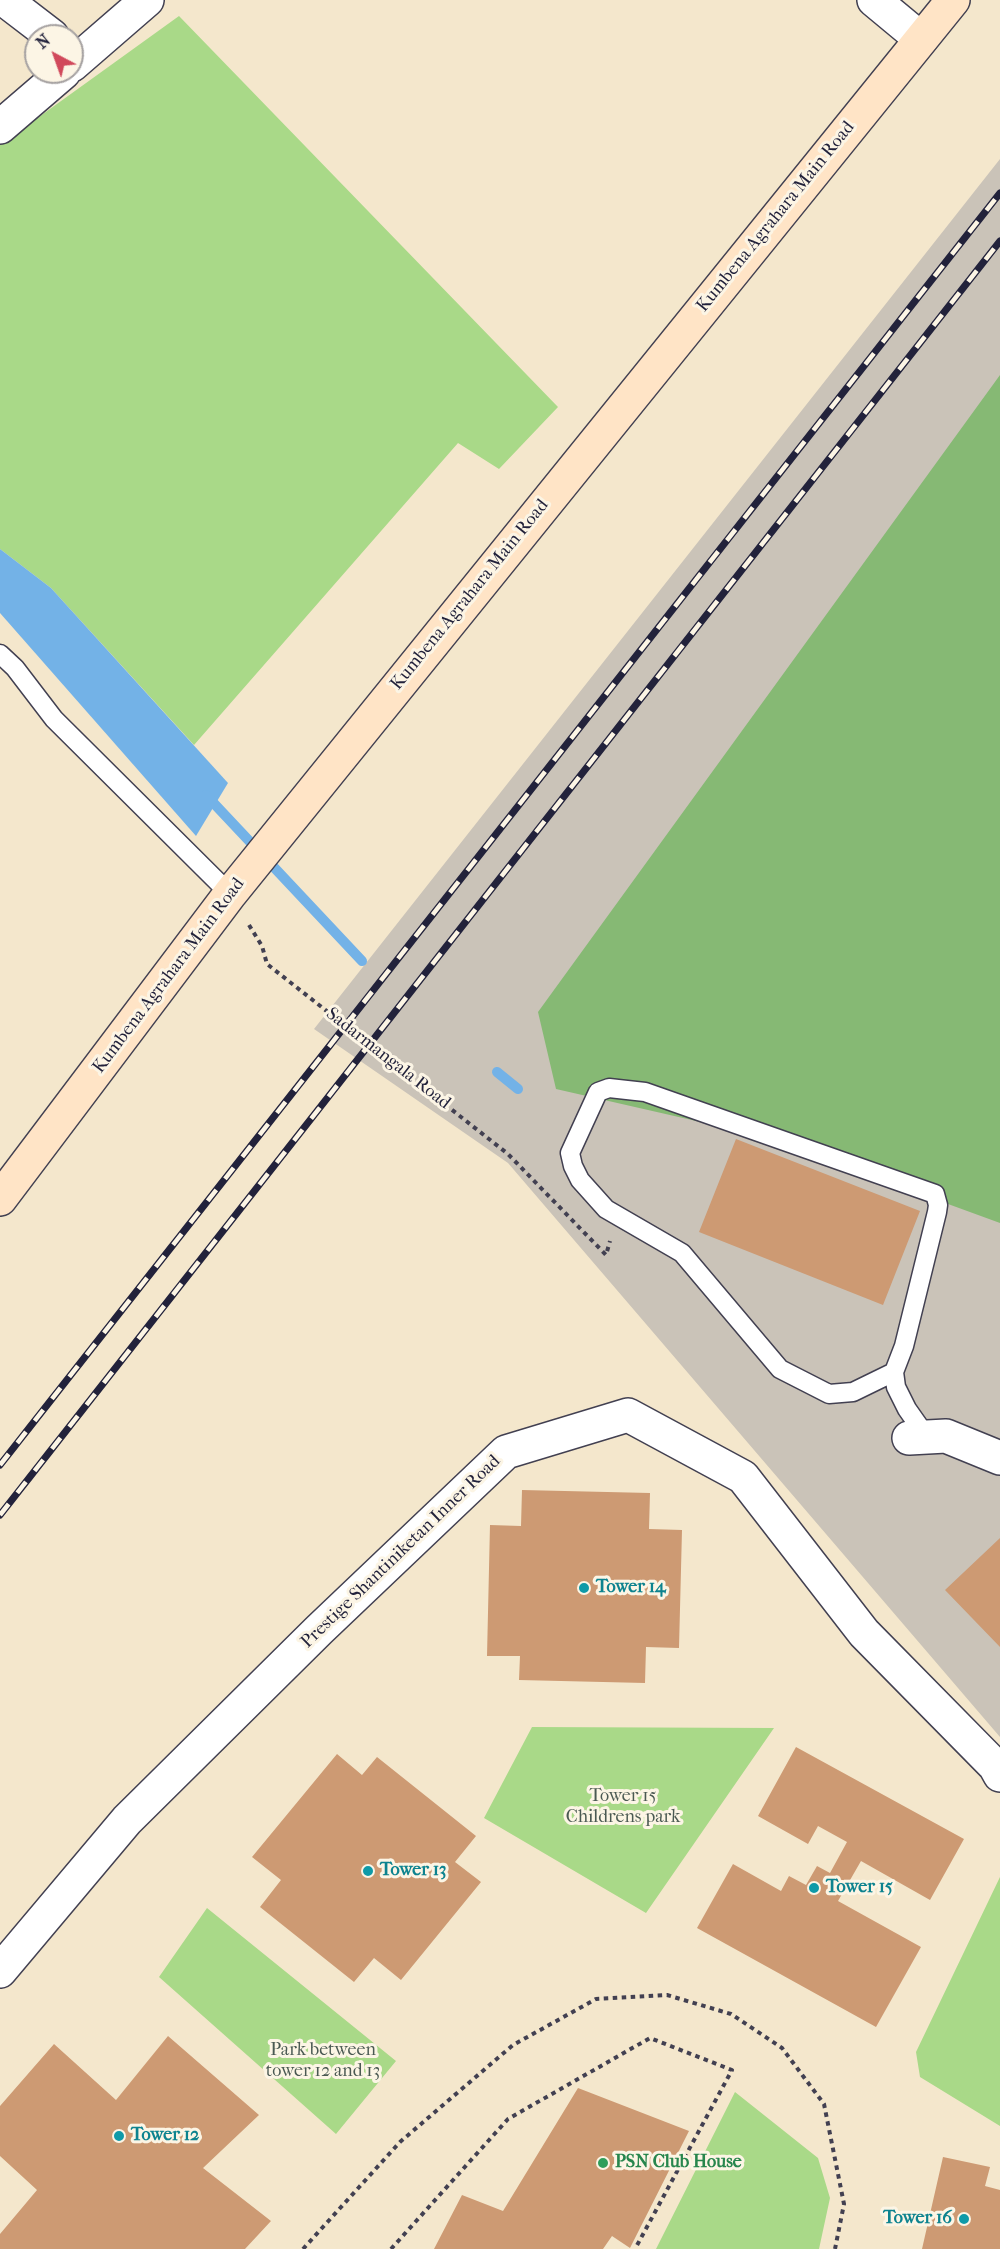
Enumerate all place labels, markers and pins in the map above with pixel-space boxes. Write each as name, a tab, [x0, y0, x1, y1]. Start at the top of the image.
place label: Tower 14	[596, 1577, 666, 1599]
marker: Tower 14	[577, 1581, 591, 1595]
place label: Tower 13	[380, 1860, 446, 1882]
marker: Tower 13	[361, 1864, 375, 1878]
place label: Tower 15	[826, 1877, 893, 1899]
marker: Tower 15	[807, 1881, 821, 1895]
place label: Tower 12	[131, 2125, 199, 2147]
marker: Tower 12	[112, 2129, 126, 2143]
place label: PSN Club House	[615, 2152, 742, 2174]
marker: PSN Club House	[596, 2156, 610, 2170]
place label: Tower 16	[883, 2208, 952, 2230]
marker: Tower 16	[957, 2212, 971, 2226]

